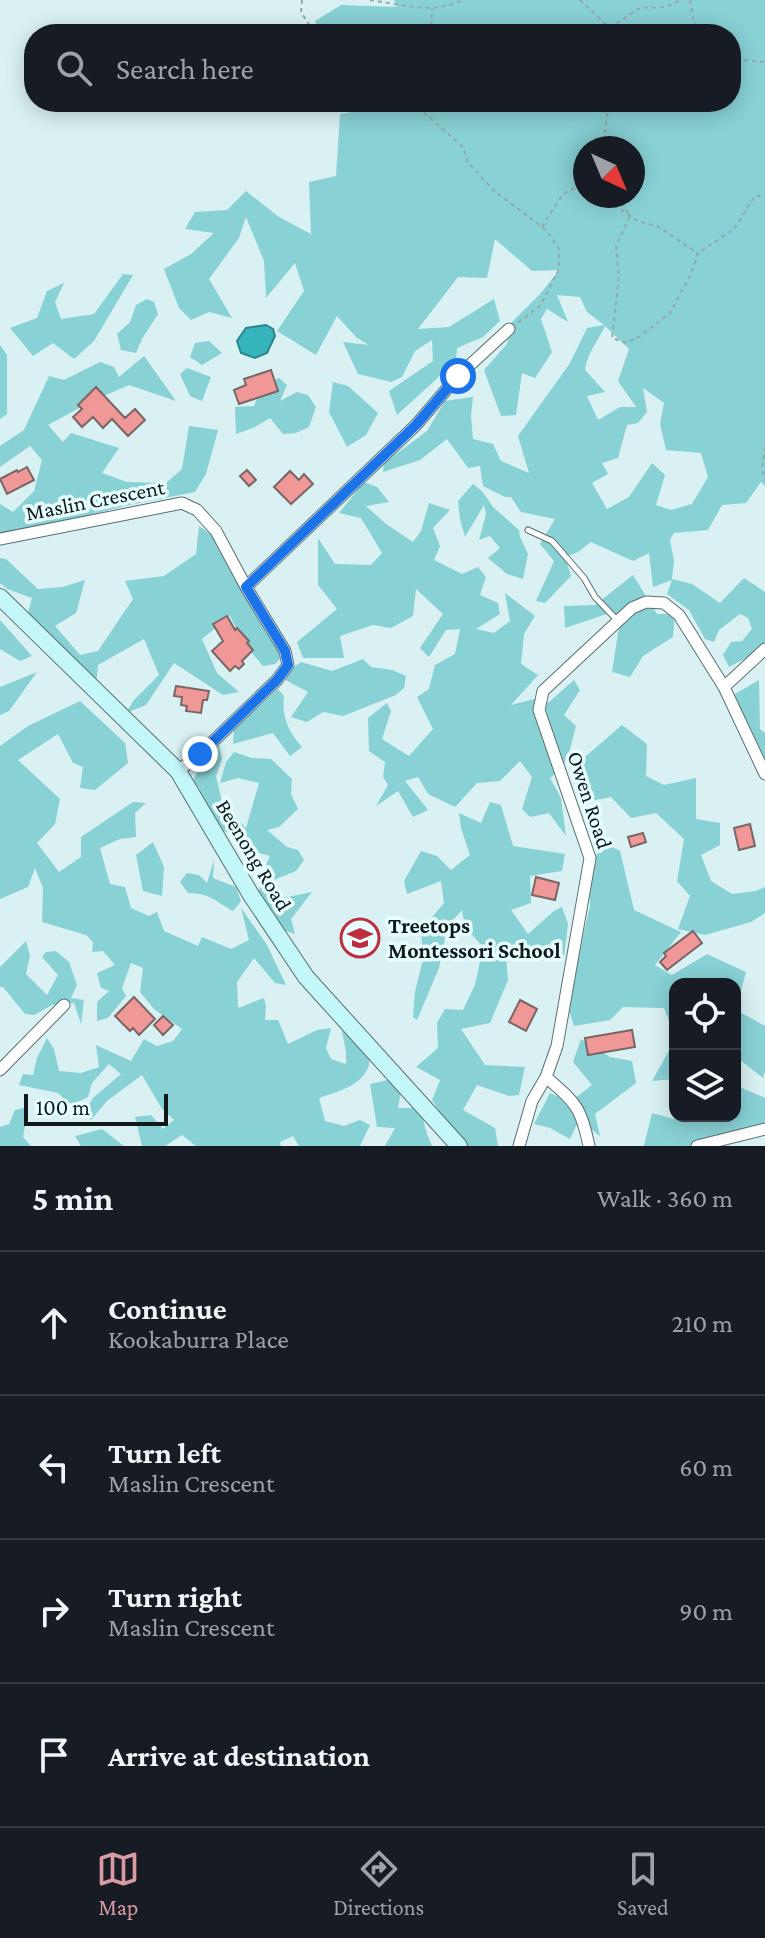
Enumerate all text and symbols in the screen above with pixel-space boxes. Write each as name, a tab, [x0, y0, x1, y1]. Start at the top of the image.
search box	[24, 24, 741, 112]
icon: search	[52, 46, 96, 90]
text: Search here	[116, 52, 254, 85]
north arrow	[573, 136, 645, 208]
route start	[440, 358, 476, 394]
street label: Maslin Crescent	[23, 474, 167, 526]
route end	[182, 736, 218, 772]
street label: Owen Road	[563, 748, 618, 852]
street label: Beenong Road	[211, 795, 297, 915]
place label: Treetops Montessori School	[388, 913, 561, 963]
school or university icon: Treetops Montessori School	[339, 917, 381, 959]
map controls	[669, 978, 741, 1122]
button: locate	[669, 978, 741, 1050]
button: layers	[669, 1050, 741, 1122]
scale bar	[24, 1090, 168, 1126]
text: 100 m	[36, 1095, 90, 1120]
text: 5 min	[32, 1180, 113, 1217]
text: Walk · 360 m	[597, 1184, 733, 1213]
text: Continue	[108, 1292, 227, 1325]
icon: ahead	[32, 1301, 76, 1345]
text: 210 m	[672, 1309, 733, 1338]
text: Kookaburra Place	[108, 1325, 289, 1354]
text: Turn left	[108, 1436, 221, 1469]
icon: left	[32, 1445, 76, 1489]
text: 60 m	[679, 1453, 733, 1482]
text: Maslin Crescent	[108, 1469, 275, 1498]
text: Turn right	[108, 1580, 242, 1613]
icon: right	[32, 1589, 76, 1633]
text: 90 m	[679, 1597, 733, 1626]
text: Maslin Crescent	[108, 1613, 275, 1642]
icon: arrive	[32, 1733, 76, 1777]
text: Arrive at destination	[108, 1739, 370, 1772]
tab: Map	[96, 1847, 140, 1920]
tab: Directions	[333, 1847, 424, 1920]
tab: Saved	[617, 1847, 669, 1920]

